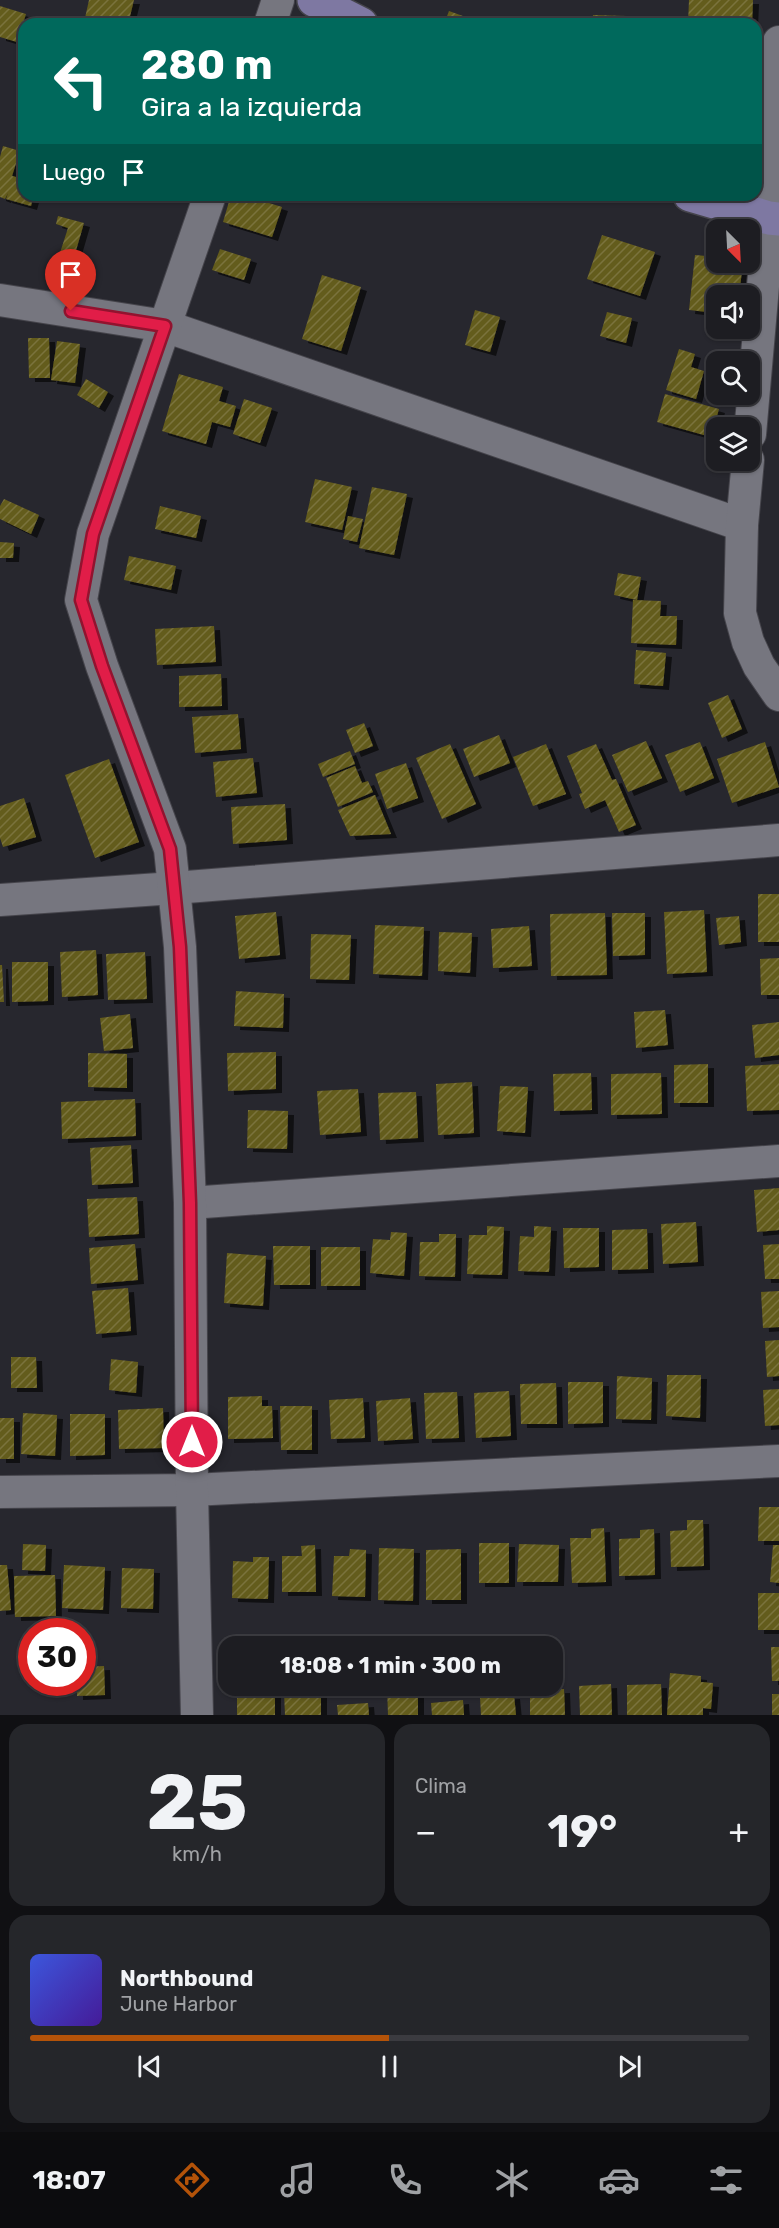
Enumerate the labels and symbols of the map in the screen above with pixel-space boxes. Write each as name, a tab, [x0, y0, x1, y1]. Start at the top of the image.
north arrow	[706, 219, 760, 273]
pin	[45, 249, 96, 311]
position arrow	[160, 1410, 224, 1474]
speed limit sign: 30	[18, 1618, 96, 1696]

